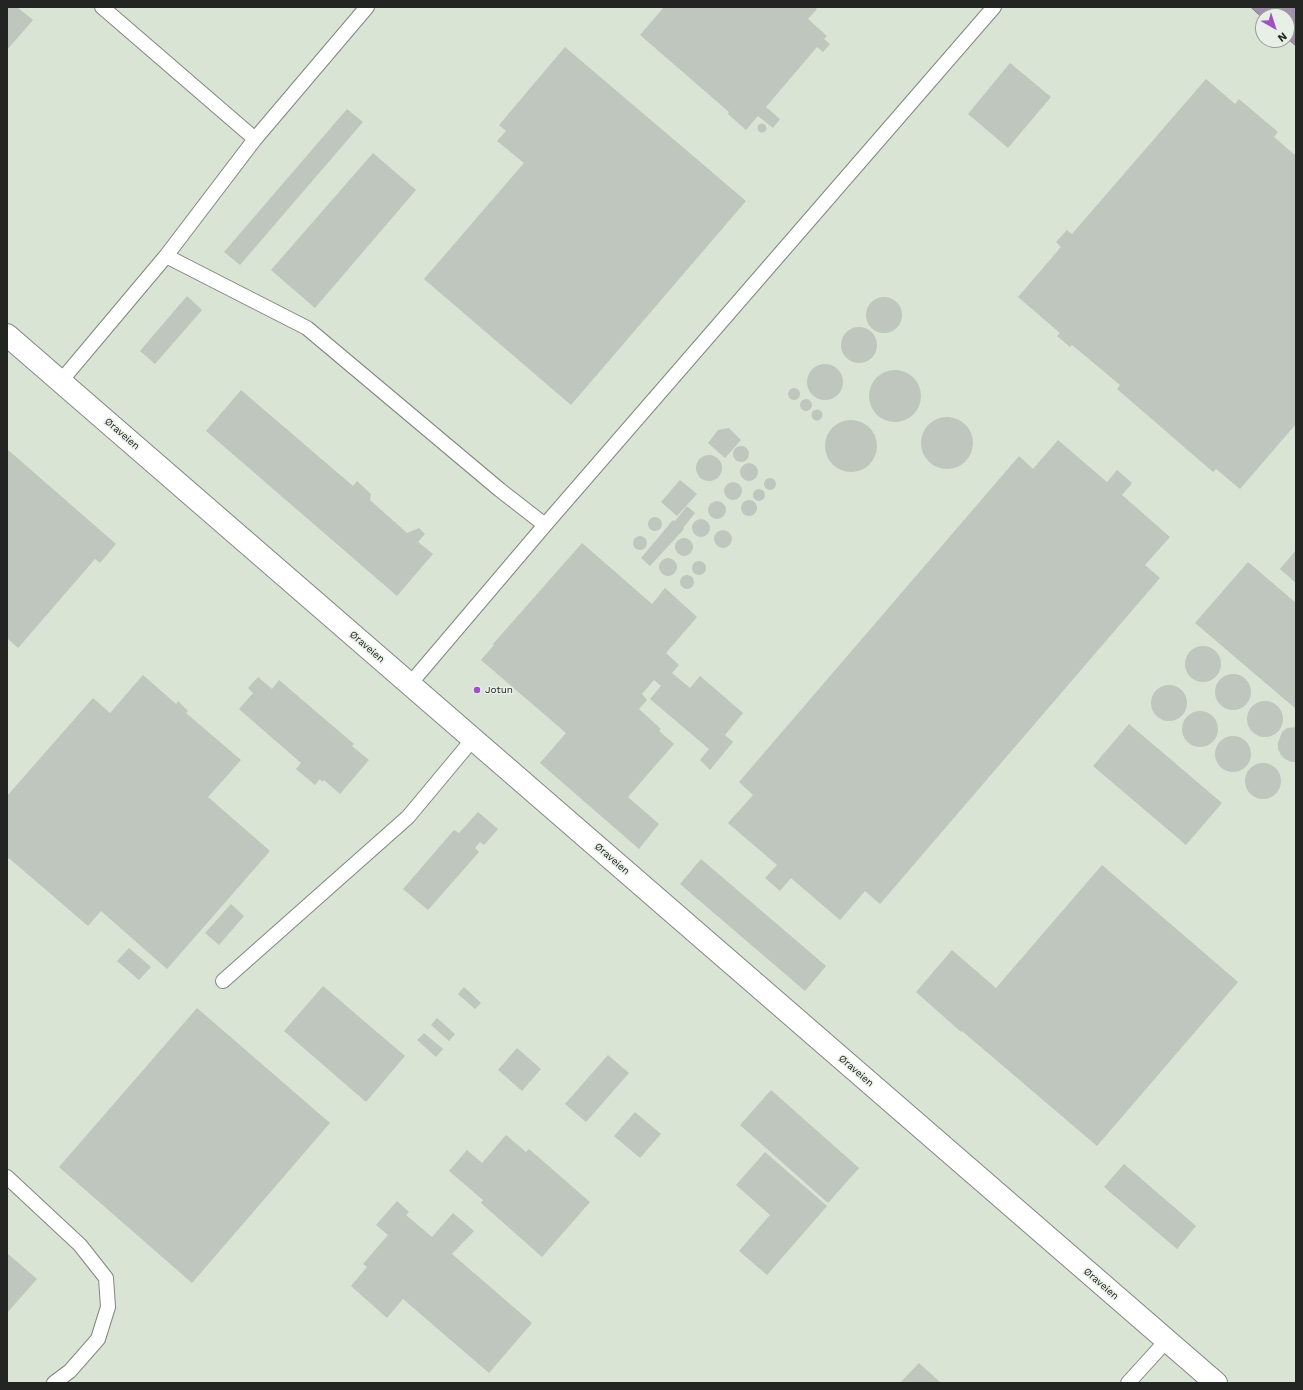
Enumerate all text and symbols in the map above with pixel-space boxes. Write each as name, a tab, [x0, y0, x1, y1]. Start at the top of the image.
north arrow	[1255, 8, 1295, 48]
text: N	[1275, 29, 1289, 45]
street label: Øraveien	[102, 416, 142, 452]
street label: Øraveien	[347, 629, 387, 665]
place label: Jotun	[485, 684, 513, 696]
marker: Jotun	[472, 685, 482, 695]
street label: Øraveien	[592, 841, 632, 877]
street label: Øraveien	[836, 1053, 876, 1089]
street label: Øraveien	[1081, 1266, 1121, 1302]

